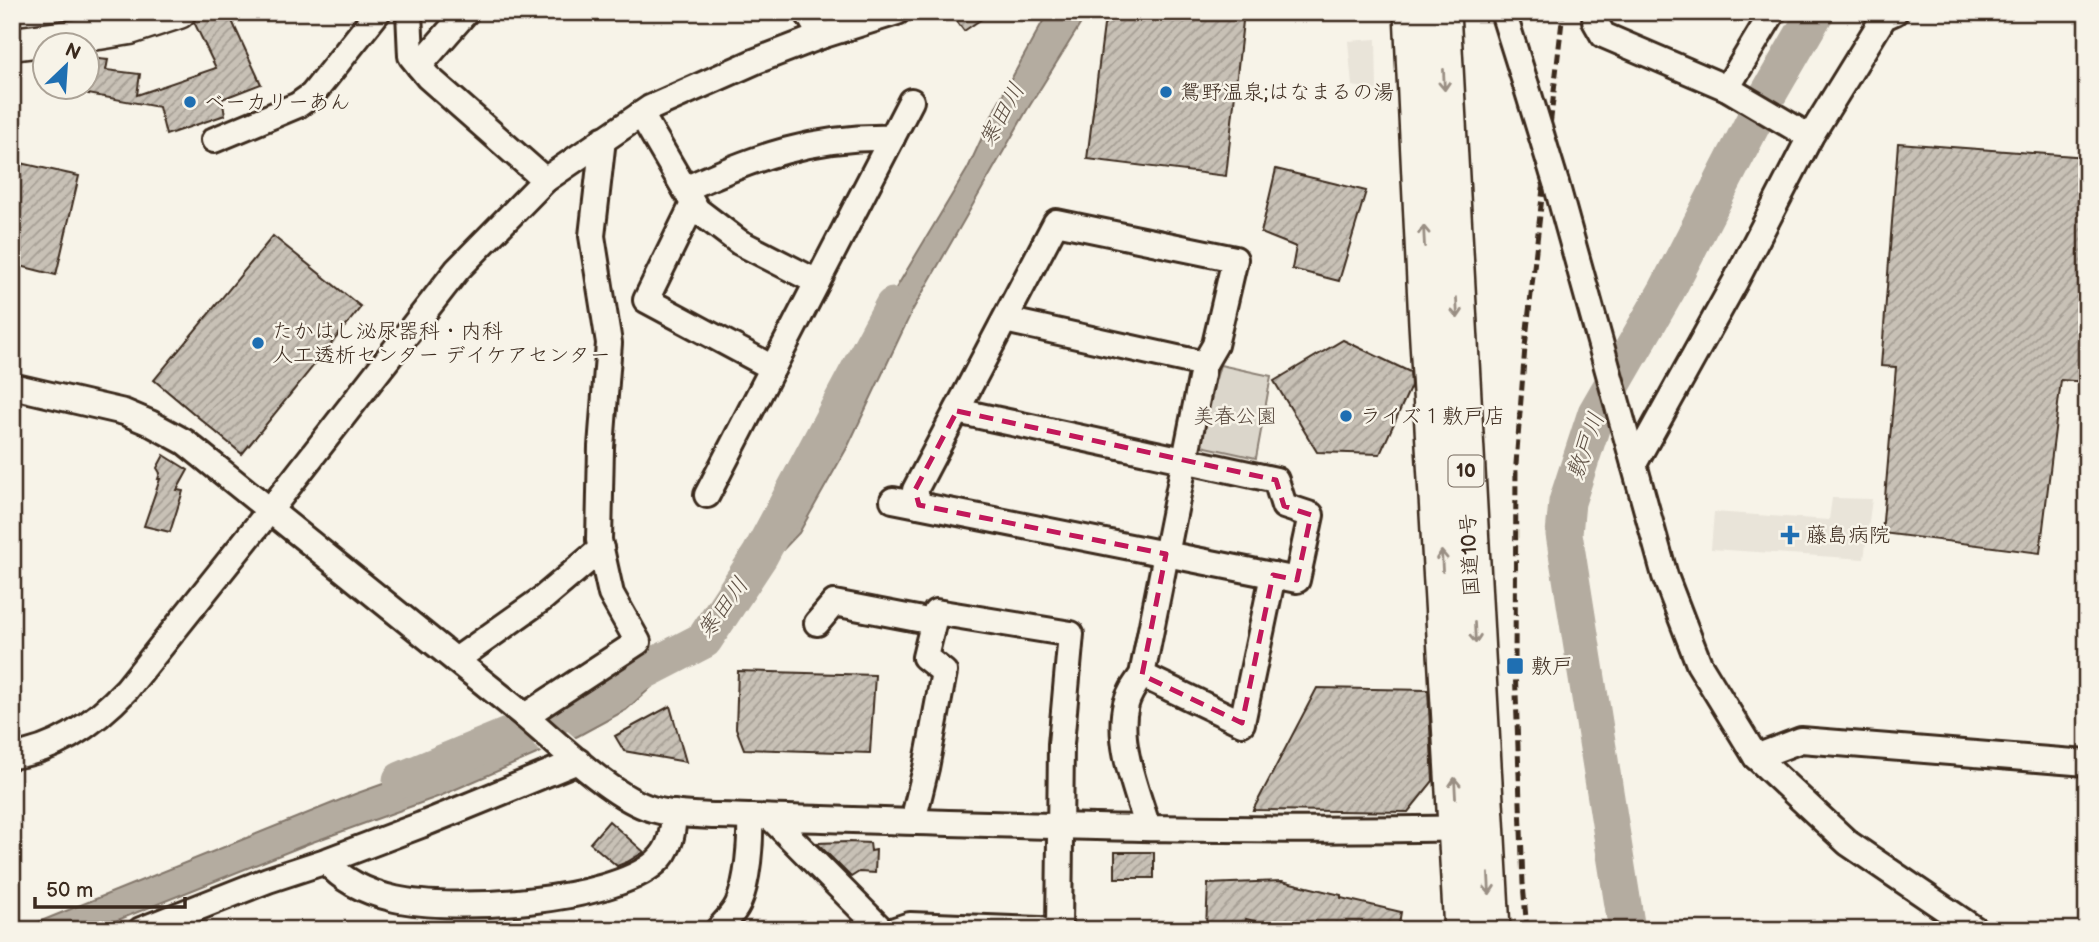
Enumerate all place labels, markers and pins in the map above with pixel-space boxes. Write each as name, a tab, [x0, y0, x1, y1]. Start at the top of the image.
place label: 鴛野温泉;はなまるの湯	[1180, 80, 1394, 105]
marker: 鴛野温泉;はなまるの湯	[1158, 84, 1174, 100]
place label: ベーカリーあん	[204, 90, 351, 115]
marker: ベーカリーあん	[182, 94, 198, 110]
place label: たかはし泌尿器科・内科 人工透析センター デイケアセンター	[272, 319, 611, 368]
marker: たかはし泌尿器科・内科 人工透析センター デイケアセンター	[250, 335, 266, 351]
place label: ライズ１敷戸店	[1360, 404, 1505, 429]
marker: ライズ１敷戸店	[1338, 408, 1354, 424]
place label: 藤島病院	[1806, 523, 1890, 548]
marker: 藤島病院	[1780, 525, 1800, 545]
place label: 敷戸	[1531, 654, 1573, 679]
marker: 敷戸	[1505, 656, 1525, 676]

